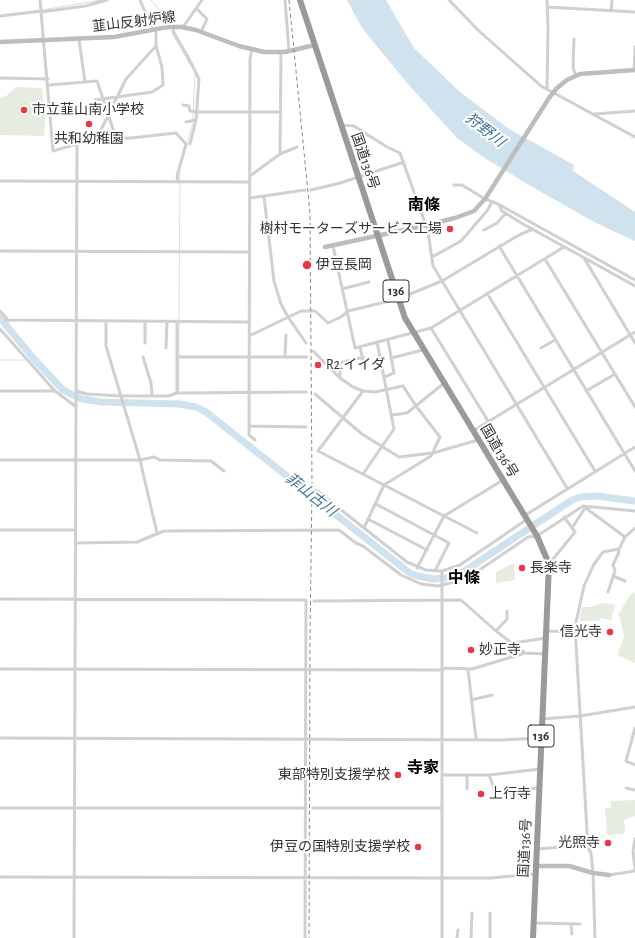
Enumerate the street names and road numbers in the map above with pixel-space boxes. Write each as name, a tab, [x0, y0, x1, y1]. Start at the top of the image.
street label: 韮山反射炉線	[91, 9, 177, 35]
street label: 国道136号	[347, 130, 383, 192]
road number: 136	[383, 280, 409, 302]
street label: 国道136号	[477, 421, 521, 481]
road number: 136	[528, 725, 554, 747]
street label: 国道136号	[515, 818, 535, 878]

